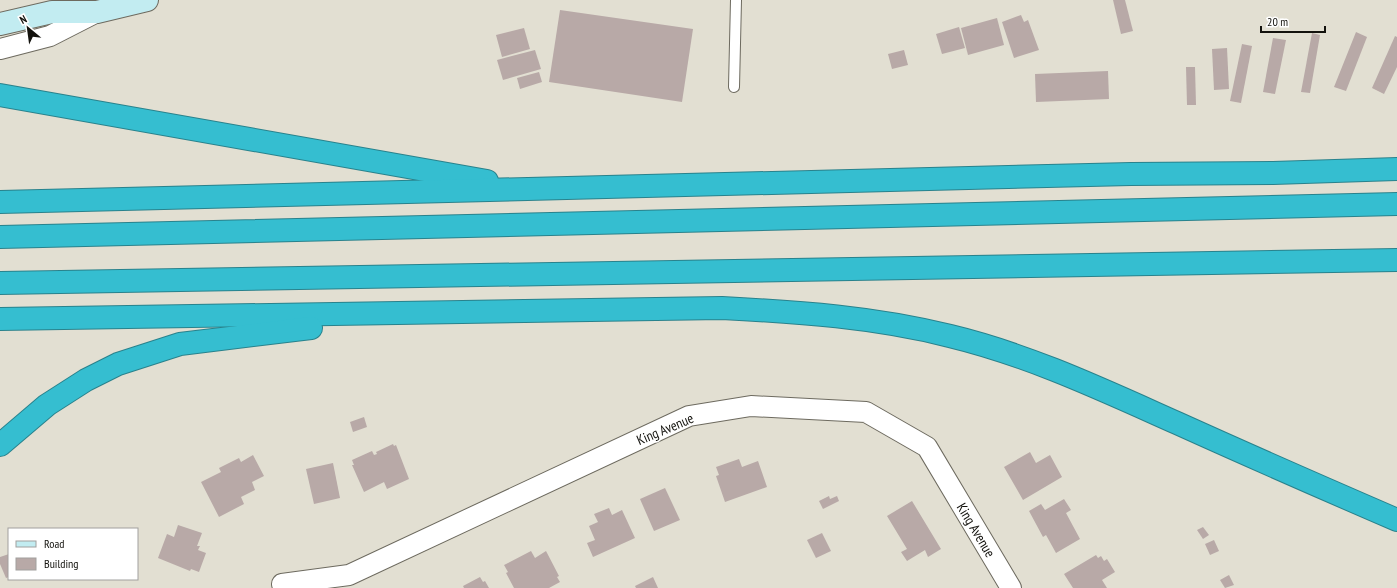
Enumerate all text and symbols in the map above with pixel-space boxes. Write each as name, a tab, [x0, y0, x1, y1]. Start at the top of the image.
north arrow	[8, 8, 48, 48]
scale bar	[1261, 8, 1325, 34]
text: N	[17, 12, 29, 27]
text: 20 m	[1267, 14, 1288, 29]
street label: King Avenue	[634, 409, 696, 449]
street label: King Avenue	[953, 500, 999, 561]
legend	[8, 528, 138, 580]
text: Road	[44, 536, 64, 551]
text: Building	[44, 556, 79, 571]

